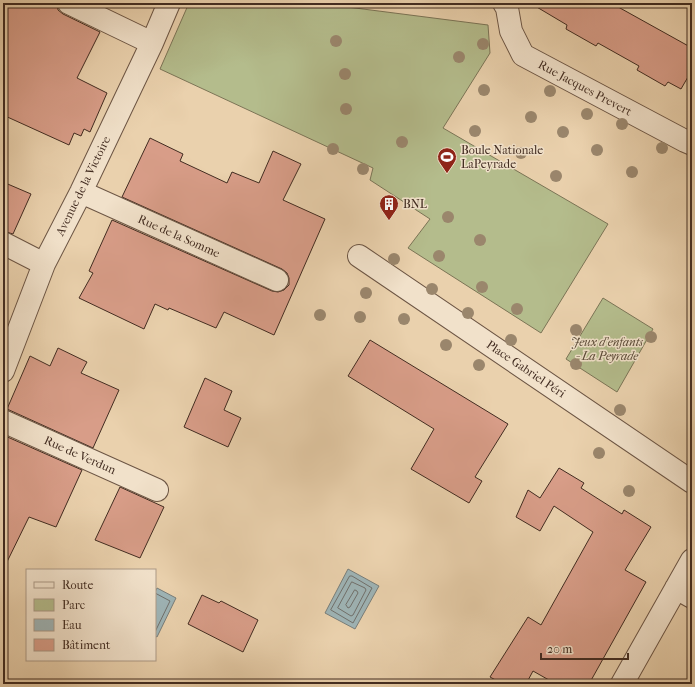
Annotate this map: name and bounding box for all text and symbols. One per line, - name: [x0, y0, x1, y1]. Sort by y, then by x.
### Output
- street label: Rue Jacques Prevert: [536, 57, 635, 119]
- street label: Avenue de la Victoire: [52, 134, 113, 239]
- place label: Boule Nationale LaPeyrade: [461, 143, 543, 171]
- sports icon: Boule Nationale LaPeyrade: [436, 146, 458, 174]
- building icon: BNL: [378, 193, 400, 221]
- place label: BNL: [403, 197, 428, 211]
- street label: Rue de la Somme: [136, 212, 222, 260]
- park label: Jeux d'enfants - La Peyrade: [571, 335, 643, 363]
- street label: Place Gabriel Péri: [484, 337, 568, 401]
- street label: Rue de Verdun: [42, 433, 118, 477]
- legend: [26, 569, 156, 661]
- text: Route: [62, 578, 94, 592]
- text: Parc: [62, 598, 85, 612]
- text: Eau: [62, 618, 82, 632]
- scale bar: [541, 635, 628, 661]
- text: Bâtiment: [62, 638, 111, 652]
- text: 20 m: [547, 642, 572, 656]

